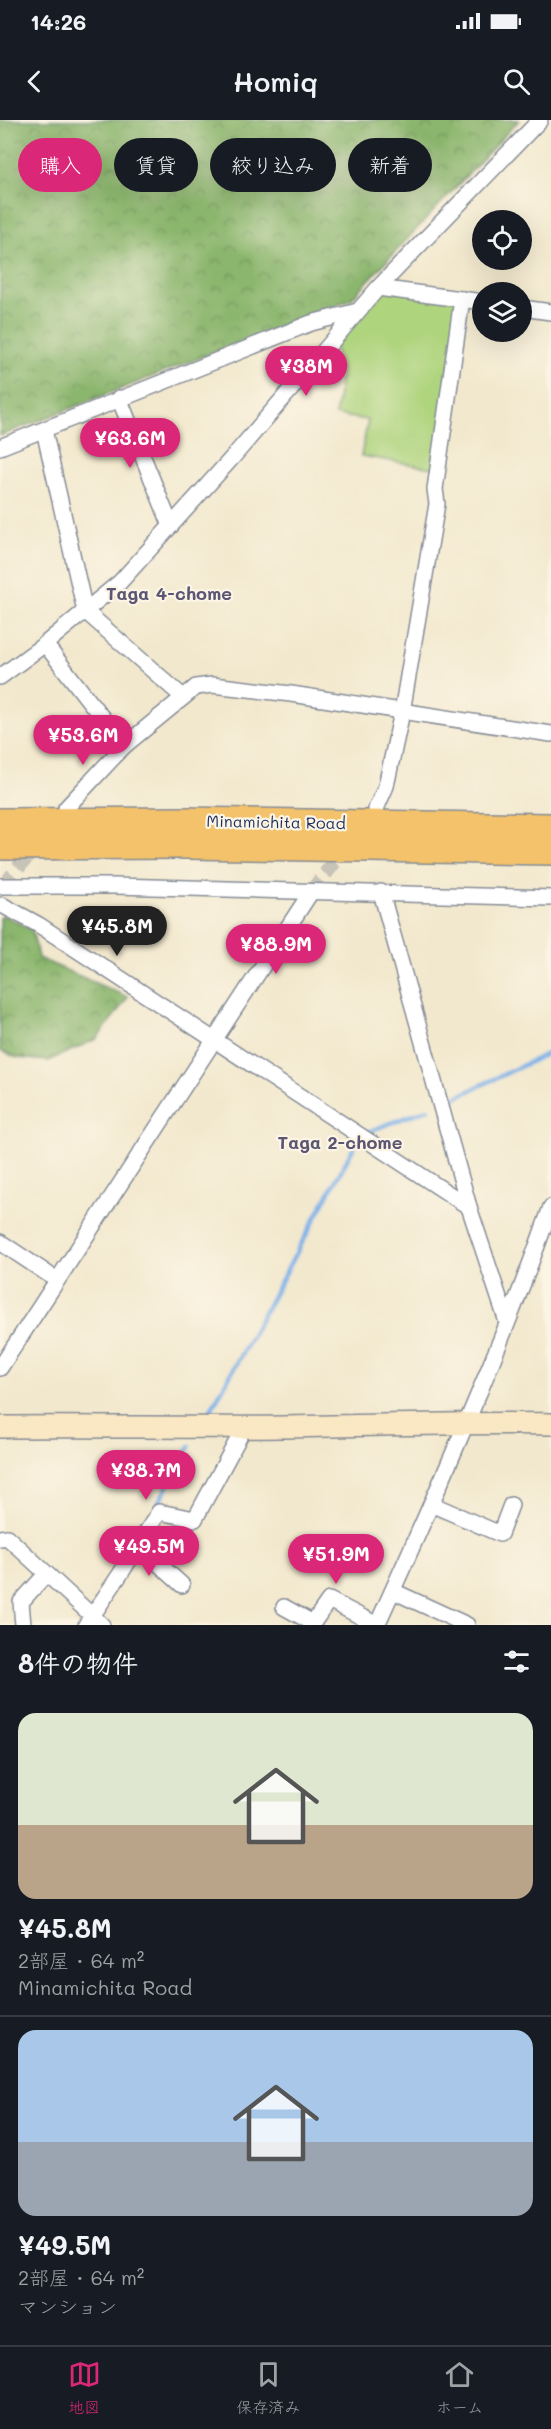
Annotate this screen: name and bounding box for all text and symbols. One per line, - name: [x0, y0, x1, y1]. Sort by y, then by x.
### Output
- text: 14:26: [30, 7, 86, 36]
- text: Homiq: [233, 64, 318, 99]
- icon: back: [18, 65, 51, 98]
- icon: search: [500, 65, 533, 98]
- chip: 購入: [18, 138, 102, 192]
- chip: 賃貸: [114, 138, 198, 192]
- chip: 絞り込み: [210, 138, 336, 192]
- chip: 新着: [348, 138, 432, 192]
- map controls: [472, 210, 532, 342]
- button: locate: [472, 210, 532, 270]
- button: layers: [472, 282, 532, 342]
- pin: ¥38M: [270, 346, 342, 397]
- text: ¥38M: [279, 352, 333, 378]
- pin: ¥63.6M: [81, 418, 179, 469]
- text: ¥63.6M: [94, 424, 166, 450]
- district label: Taga 4-chome: [106, 581, 232, 605]
- pin: ¥53.6M: [34, 715, 132, 766]
- text: ¥53.6M: [47, 721, 119, 747]
- street label: Minamichita Road: [206, 810, 346, 833]
- pin: ¥45.8M: [68, 906, 166, 957]
- text: ¥45.8M: [81, 912, 153, 938]
- pin: ¥88.9M: [227, 924, 325, 975]
- text: ¥88.9M: [240, 930, 312, 956]
- district label: Taga 2-chome: [278, 1130, 403, 1154]
- pin: ¥38.7M: [97, 1450, 195, 1501]
- text: ¥38.7M: [111, 1456, 181, 1482]
- pin: ¥49.5M: [100, 1526, 198, 1577]
- text: ¥49.5M: [113, 1532, 185, 1558]
- pin: ¥51.9M: [287, 1534, 385, 1585]
- text: ¥51.9M: [302, 1540, 370, 1566]
- icon: filters: [500, 1645, 533, 1678]
- text: 8件の物件: [18, 1646, 138, 1680]
- icon: home: [222, 1752, 330, 1860]
- text: ¥45.8M: [18, 1911, 112, 1945]
- text: 2部屋 · 64 m²: [18, 1947, 144, 1973]
- text: Minamichita Road: [18, 1974, 192, 2000]
- icon: home: [222, 2069, 330, 2177]
- text: ¥49.5M: [18, 2228, 111, 2262]
- text: 2部屋 · 64 m²: [18, 2264, 144, 2290]
- text: マンション: [18, 2293, 117, 2319]
- tab: 地図: [68, 2358, 101, 2418]
- tab: 保存済み: [236, 2358, 300, 2418]
- tab: ホーム: [436, 2358, 483, 2418]

